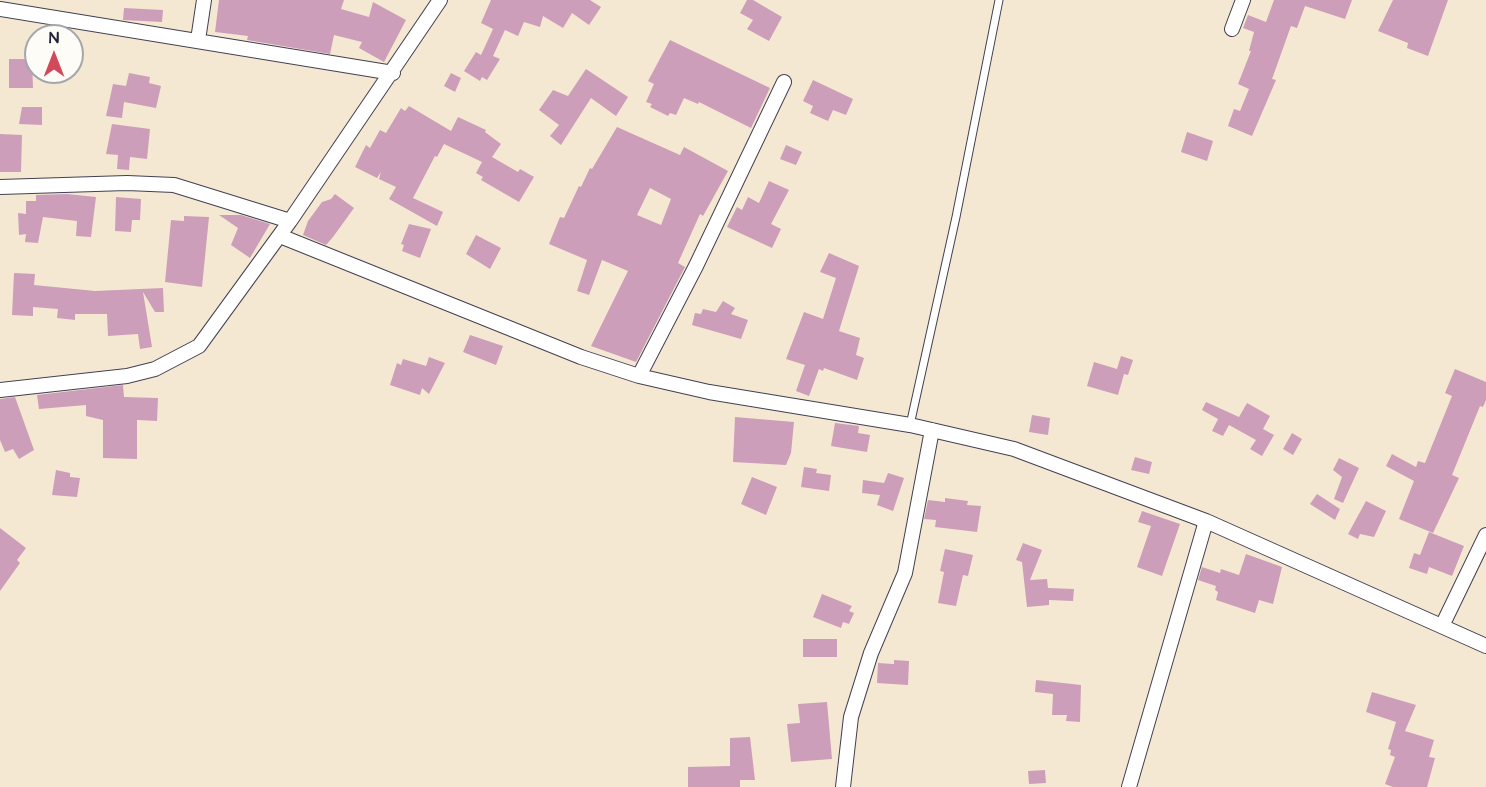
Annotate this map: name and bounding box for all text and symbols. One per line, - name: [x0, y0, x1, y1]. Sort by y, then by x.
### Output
- north arrow: [24, 24, 84, 84]
- text: N: [49, 27, 59, 49]

